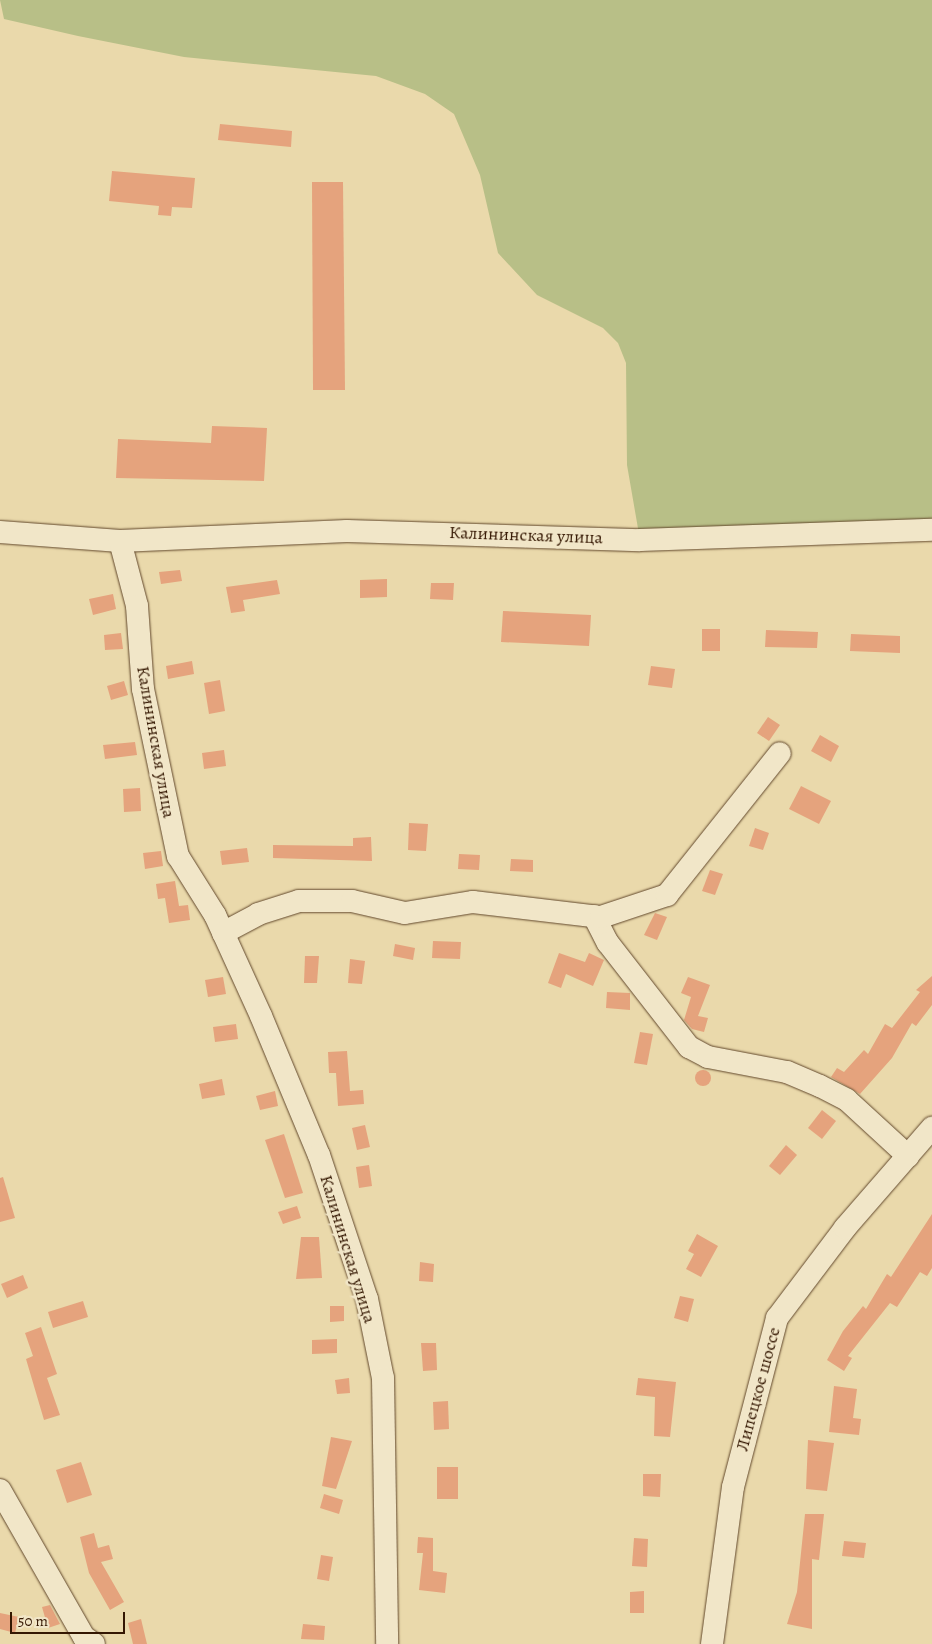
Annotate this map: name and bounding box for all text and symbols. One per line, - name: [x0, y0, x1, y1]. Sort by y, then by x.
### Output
- street label: Калининская улица: [449, 522, 603, 548]
- street label: Калининская улица: [132, 664, 180, 820]
- street label: Калининская улица: [315, 1172, 381, 1326]
- street label: Липецкое шоссе: [731, 1325, 785, 1453]
- scale bar: [12, 1602, 128, 1634]
- text: 50 m: [18, 1611, 48, 1631]

